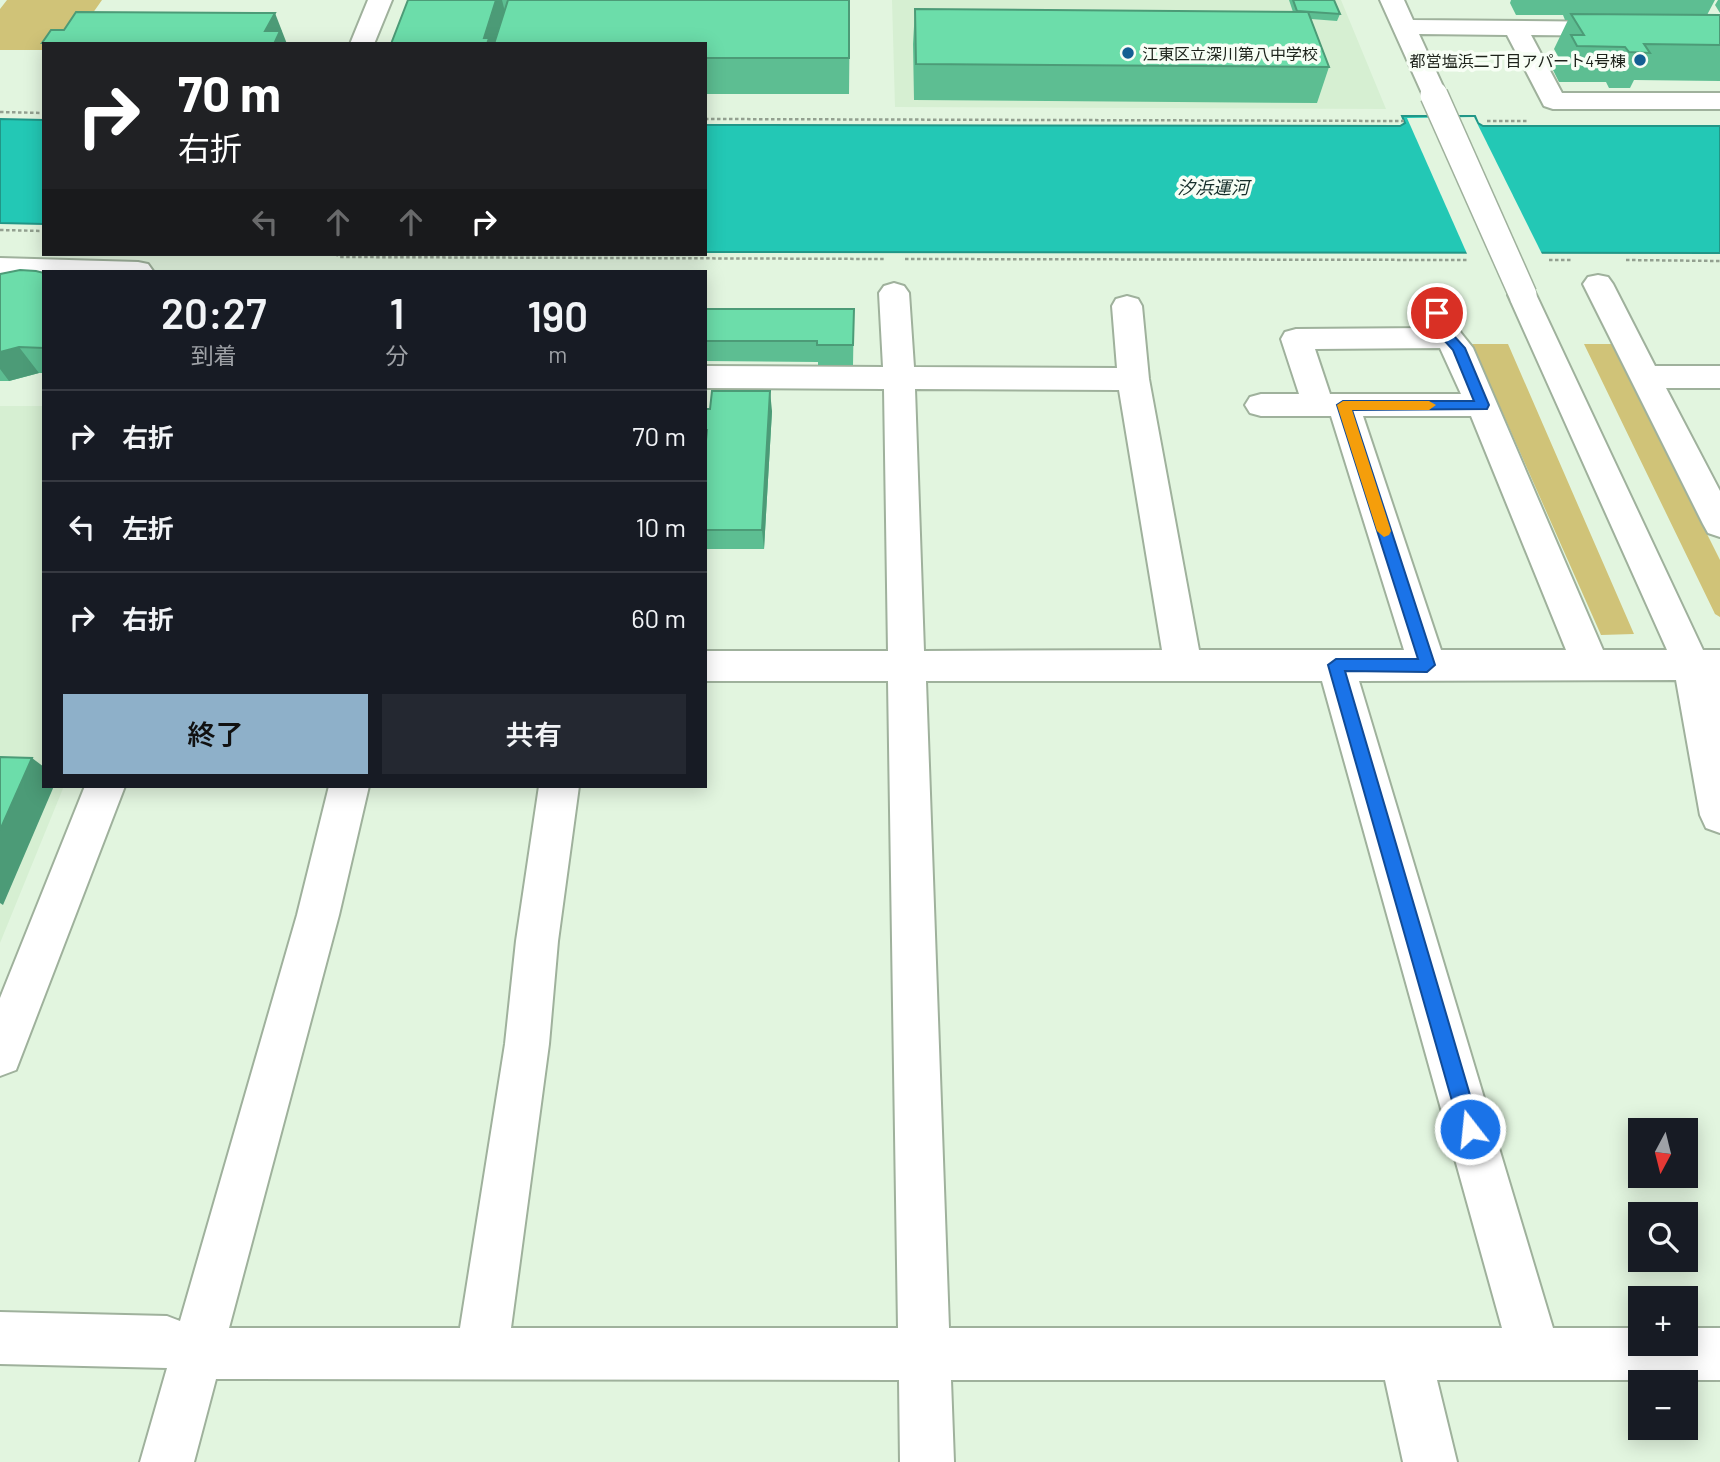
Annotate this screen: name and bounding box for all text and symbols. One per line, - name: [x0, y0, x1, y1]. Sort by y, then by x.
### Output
- place label: 江東区立深川第八中学校: [1142, 44, 1318, 63]
- marker: 江東区立深川第八中学校: [1120, 45, 1136, 61]
- place label: 都営塩浜二丁目アパート4号棟: [1410, 51, 1626, 70]
- marker: 都営塩浜二丁目アパート4号棟: [1632, 52, 1648, 68]
- text: 70 m: [178, 63, 281, 122]
- icon: right: [63, 70, 154, 161]
- text: 右折: [178, 128, 242, 166]
- water label: 汐浜運河: [1177, 176, 1252, 198]
- icon: left: [246, 203, 284, 241]
- icon: ahead: [319, 203, 357, 241]
- icon: ahead: [392, 203, 430, 241]
- icon: right: [465, 203, 503, 241]
- pin: [1407, 283, 1467, 343]
- text: 20:27: [161, 287, 266, 337]
- text: 1: [389, 287, 404, 337]
- text: 190: [527, 290, 588, 340]
- icon: arrive: [1418, 294, 1456, 332]
- text: m: [548, 340, 567, 368]
- text: 到着: [191, 341, 237, 369]
- text: 分: [385, 341, 408, 369]
- icon: right: [63, 417, 101, 455]
- text: 70 m: [632, 420, 686, 451]
- text: 右折: [122, 421, 174, 452]
- icon: left: [63, 508, 101, 546]
- text: 10 m: [636, 511, 686, 542]
- text: 左折: [122, 512, 174, 543]
- icon: right: [63, 599, 101, 637]
- text: 60 m: [631, 602, 686, 633]
- text: 右折: [122, 603, 174, 634]
- button: 終了: [63, 694, 368, 774]
- button: 共有: [382, 694, 686, 774]
- position arrow: [1433, 1092, 1507, 1166]
- north arrow: [1628, 1118, 1698, 1188]
- map controls: [1628, 1118, 1698, 1440]
- button: search: [1628, 1202, 1698, 1272]
- button: +: [1628, 1286, 1698, 1356]
- button: −: [1628, 1370, 1698, 1440]

